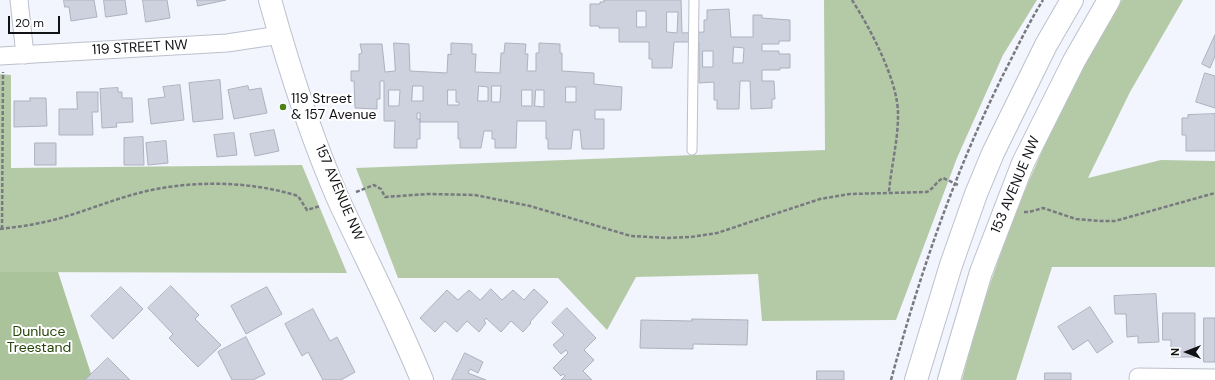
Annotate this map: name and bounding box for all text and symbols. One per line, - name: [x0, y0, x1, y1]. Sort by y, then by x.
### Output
- scale bar: [10, 8, 62, 34]
- text: 20 m: [15, 15, 44, 31]
- street label: 119 STREET NW: [92, 37, 188, 59]
- place label: 119 Street & 157 Avenue: [291, 91, 376, 124]
- marker: 119 Street & 157 Avenue: [278, 102, 288, 112]
- street label: 153 AVENUE NW: [988, 134, 1044, 236]
- street label: 157 AVENUE NW: [311, 142, 367, 244]
- park label: Dunluce Treestand: [7, 324, 71, 356]
- north arrow: [1167, 332, 1207, 372]
- text: N: [1168, 348, 1182, 356]

